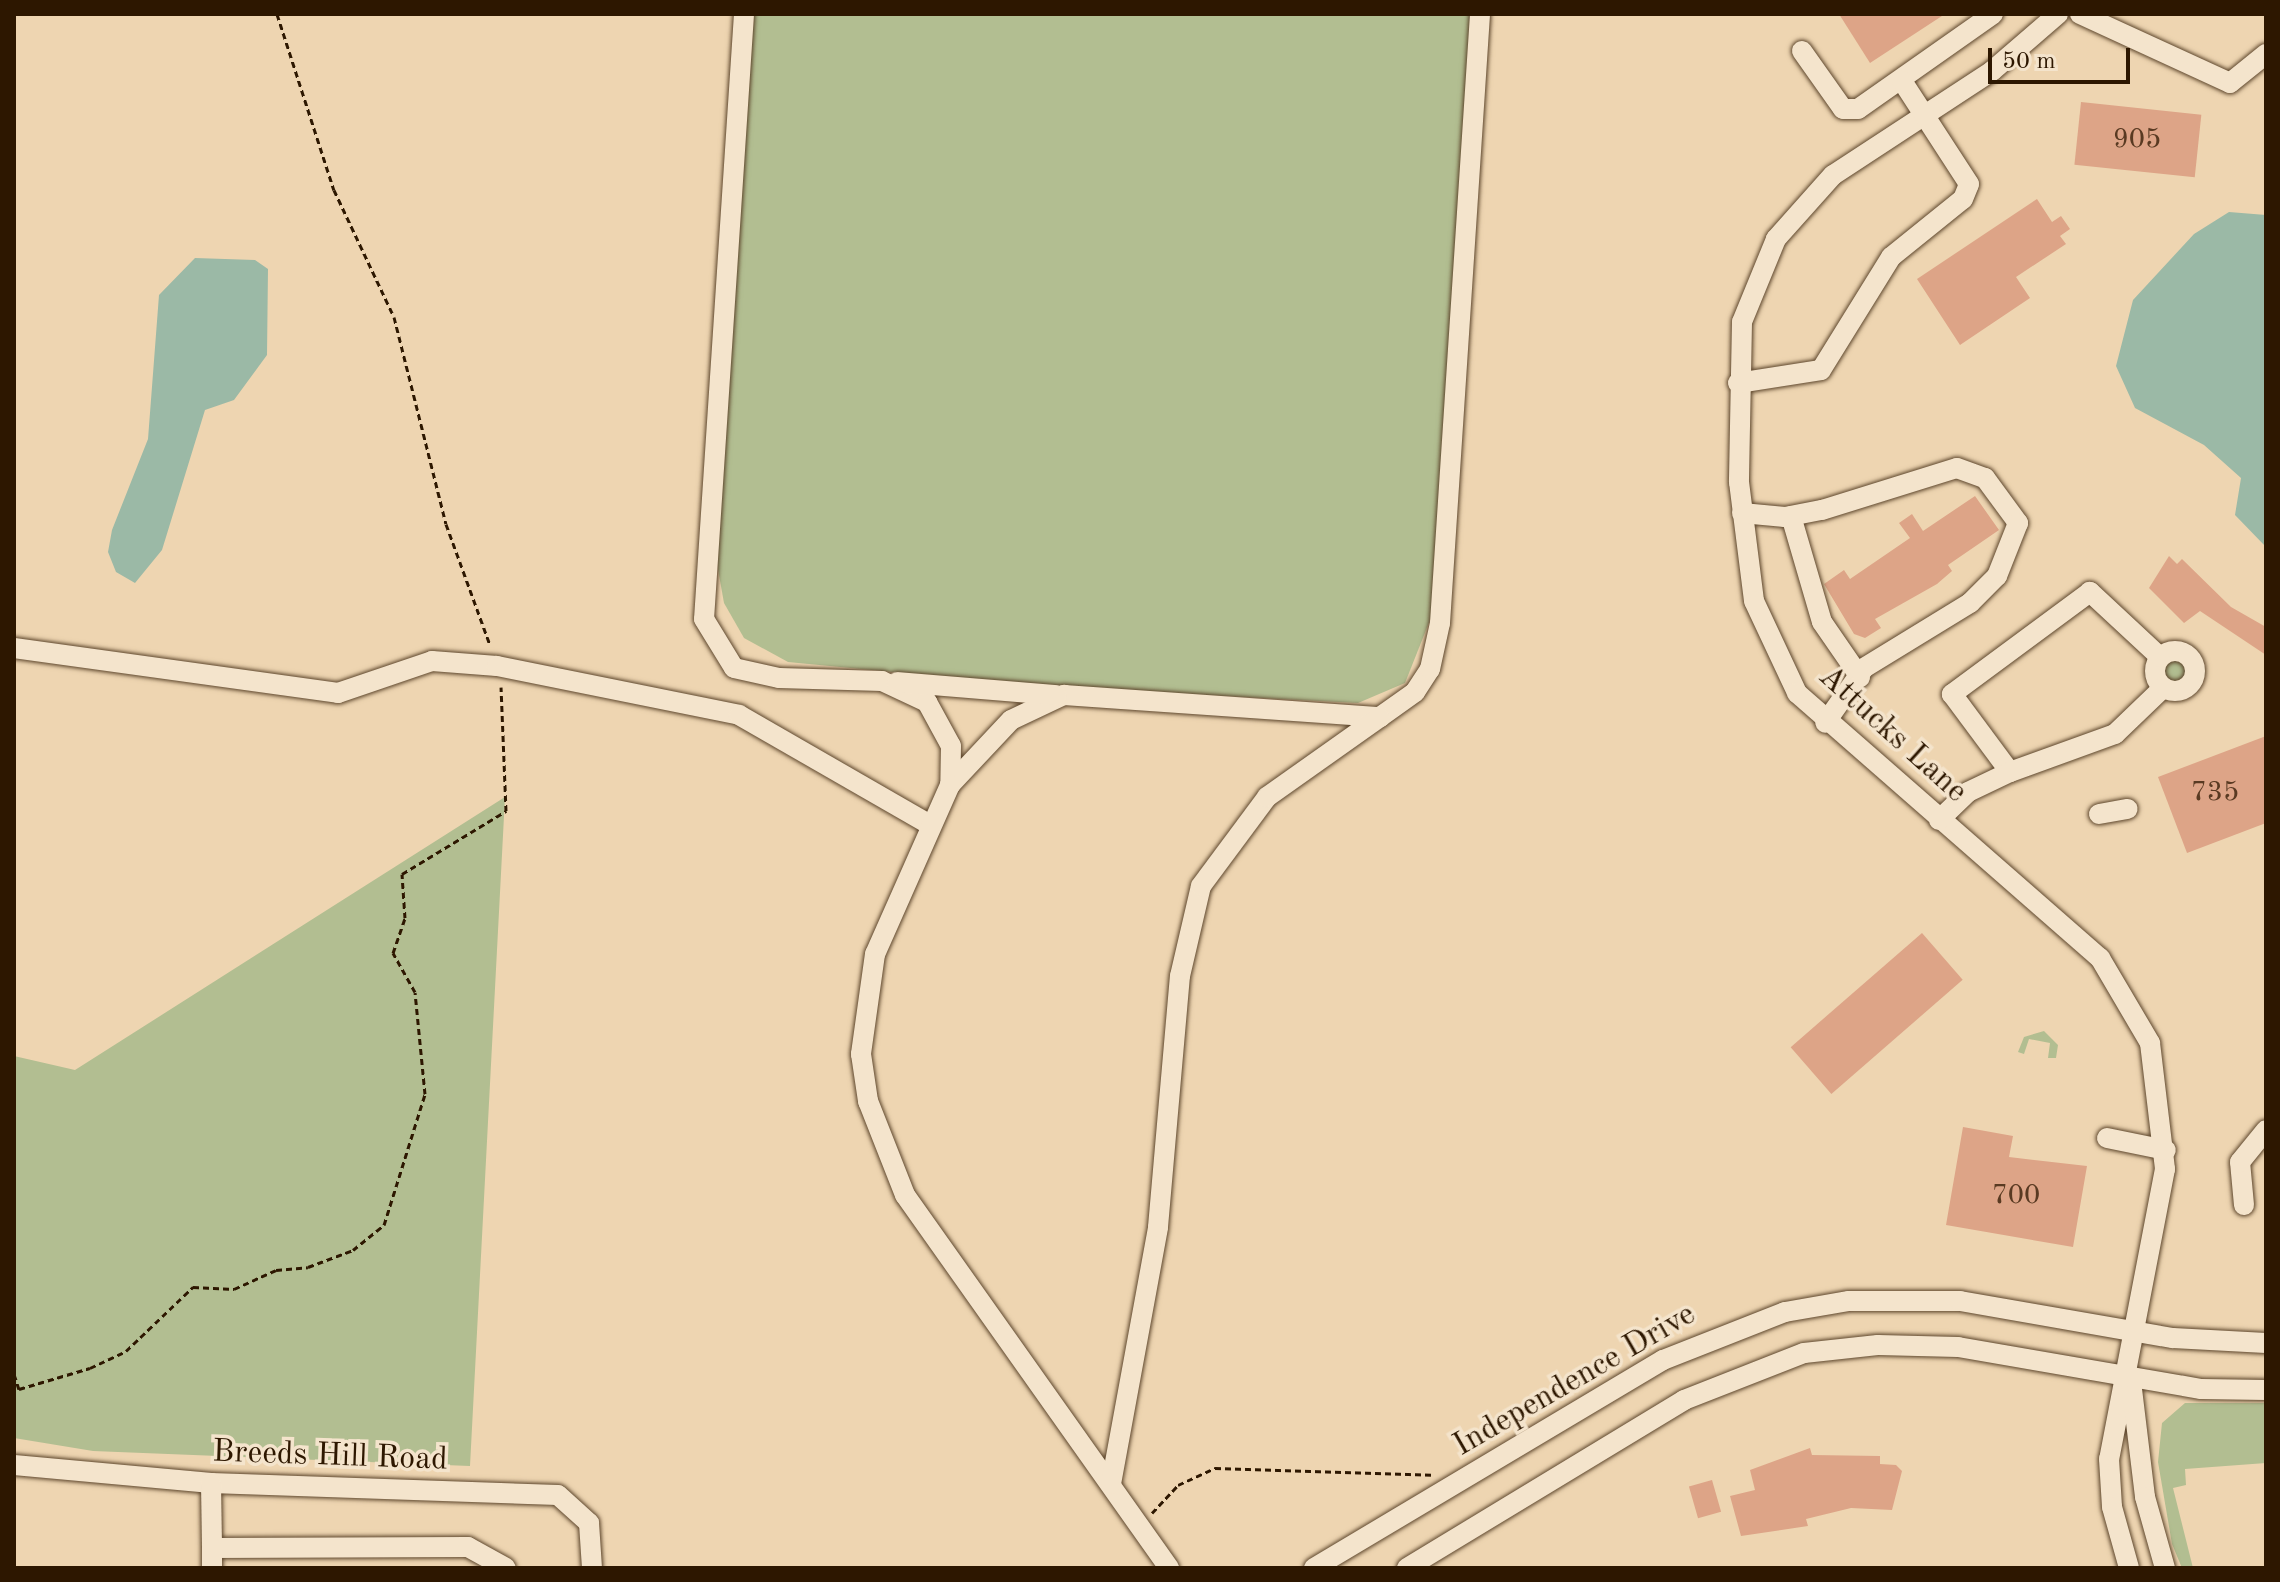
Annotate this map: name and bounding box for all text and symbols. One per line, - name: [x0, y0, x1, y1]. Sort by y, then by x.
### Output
- scale bar: [1992, 32, 2134, 82]
- text: 50 m: [2002, 50, 2056, 74]
- house number: 905: [2113, 123, 2161, 157]
- street label: Attucks Lane: [1810, 658, 1974, 812]
- house number: 735: [2191, 776, 2239, 810]
- house number: 700: [1992, 1179, 2040, 1213]
- street label: Independence Drive: [1447, 1296, 1703, 1466]
- street label: Breeds Hill Road: [212, 1434, 448, 1480]

